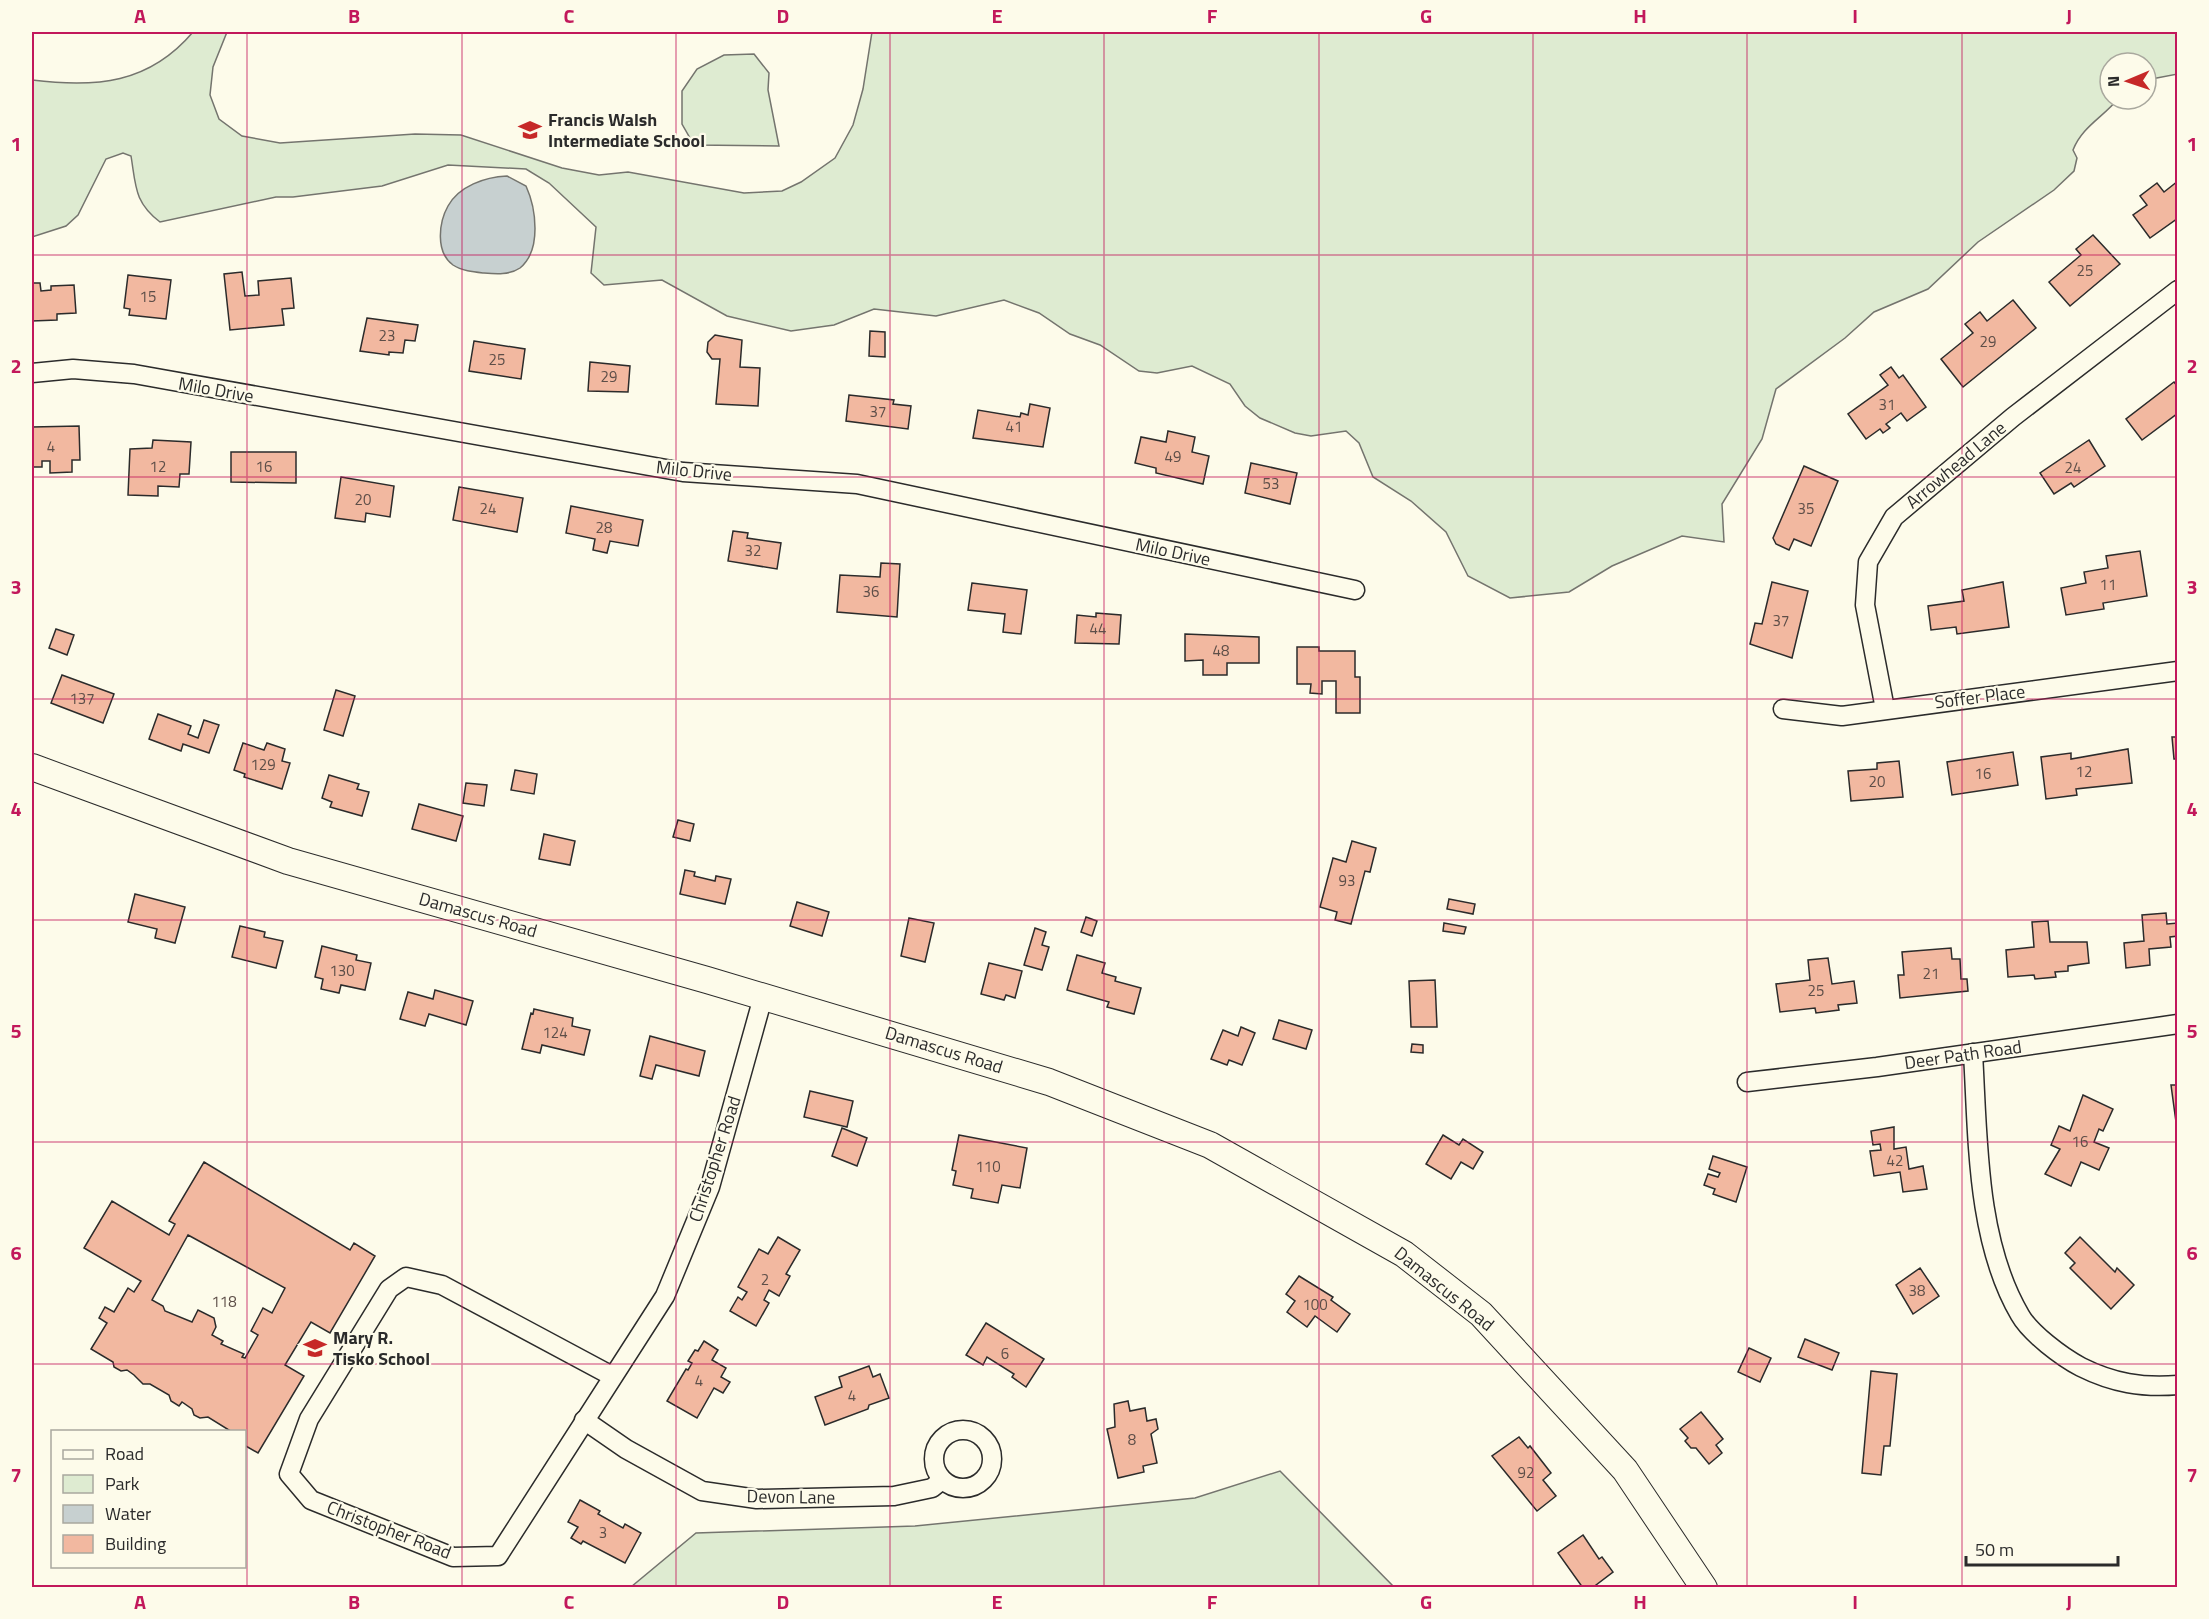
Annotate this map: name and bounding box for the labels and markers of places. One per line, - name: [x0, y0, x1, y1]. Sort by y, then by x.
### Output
- place label: Francis Walsh Intermediate School: [548, 106, 705, 154]
- school or university icon: Francis Walsh Intermediate School: [517, 117, 543, 143]
- place label: Mary R. Tisko School: [333, 1324, 430, 1372]
- school or university icon: Mary R. Tisko School: [302, 1335, 328, 1361]

